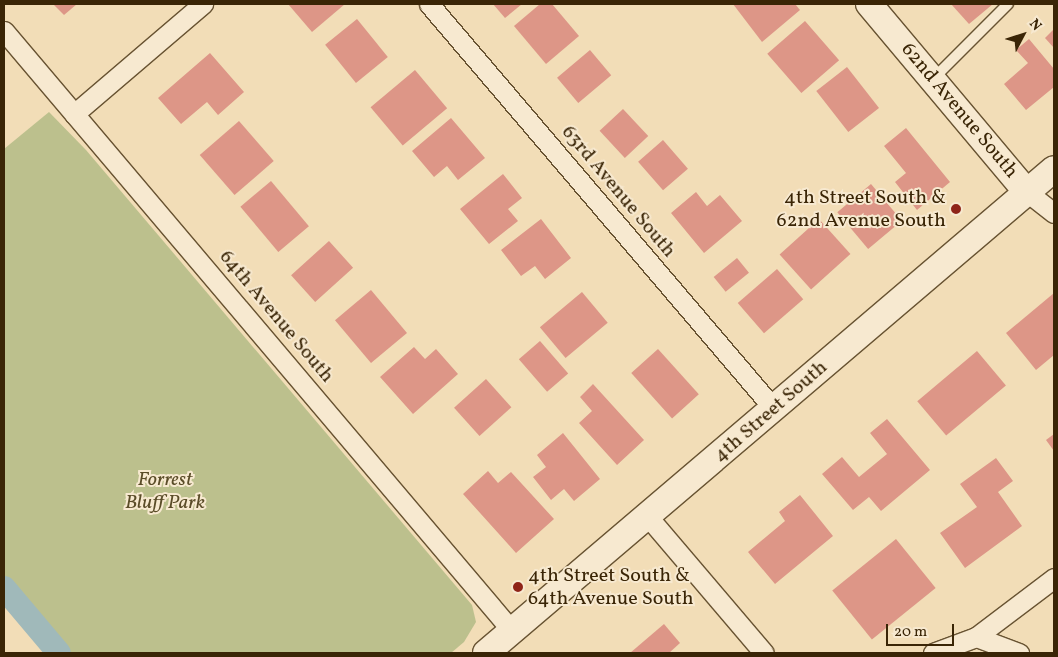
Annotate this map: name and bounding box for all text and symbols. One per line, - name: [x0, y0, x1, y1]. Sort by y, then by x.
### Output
- north arrow: [998, 10, 1048, 60]
- text: N: [1024, 15, 1045, 35]
- street label: 62nd Avenue South: [895, 38, 1023, 184]
- street label: 63rd Avenue South: [556, 121, 680, 263]
- place label: 4th Street South & 62nd Avenue South: [777, 186, 946, 233]
- marker: 4th Street South & 62nd Avenue South: [950, 203, 962, 215]
- street label: 64th Avenue South: [214, 246, 338, 388]
- street label: 4th Street South: [709, 356, 833, 468]
- park label: Forrest Bluff Park: [125, 468, 205, 515]
- place label: 4th Street South & 64th Avenue South: [528, 564, 694, 611]
- marker: 4th Street South & 64th Avenue South: [512, 581, 524, 593]
- scale bar: [888, 614, 956, 646]
- text: 20 m: [894, 622, 927, 643]

